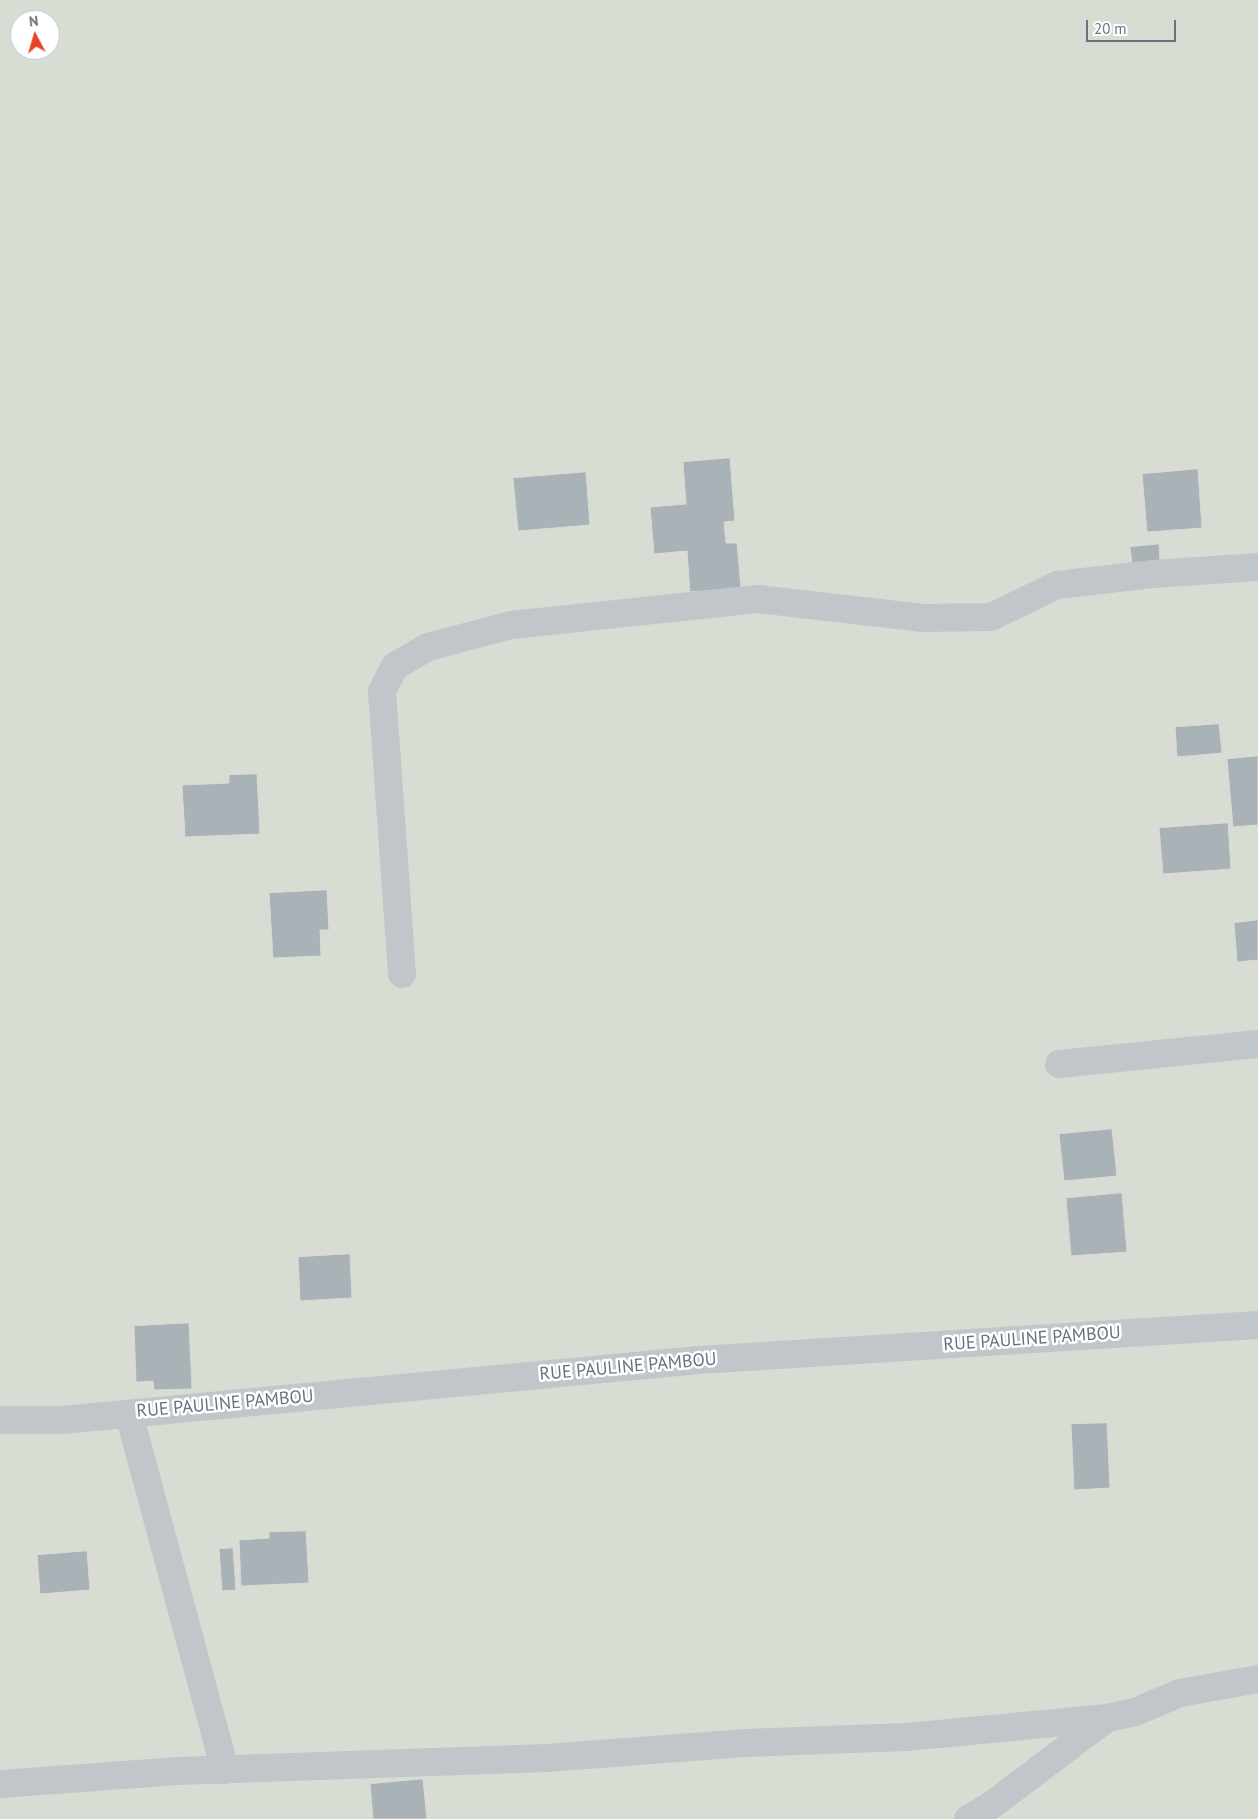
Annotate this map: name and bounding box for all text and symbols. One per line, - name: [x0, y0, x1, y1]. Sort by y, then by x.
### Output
- north arrow: [10, 10, 60, 60]
- scale bar: [1088, 10, 1178, 42]
- text: N: [28, 12, 39, 31]
- text: 20 m: [1094, 19, 1127, 38]
- street label: RUE PAULINE PAMBOU: [943, 1322, 1121, 1356]
- street label: RUE PAULINE PAMBOU: [539, 1349, 717, 1385]
- street label: RUE PAULINE PAMBOU: [136, 1386, 314, 1422]

